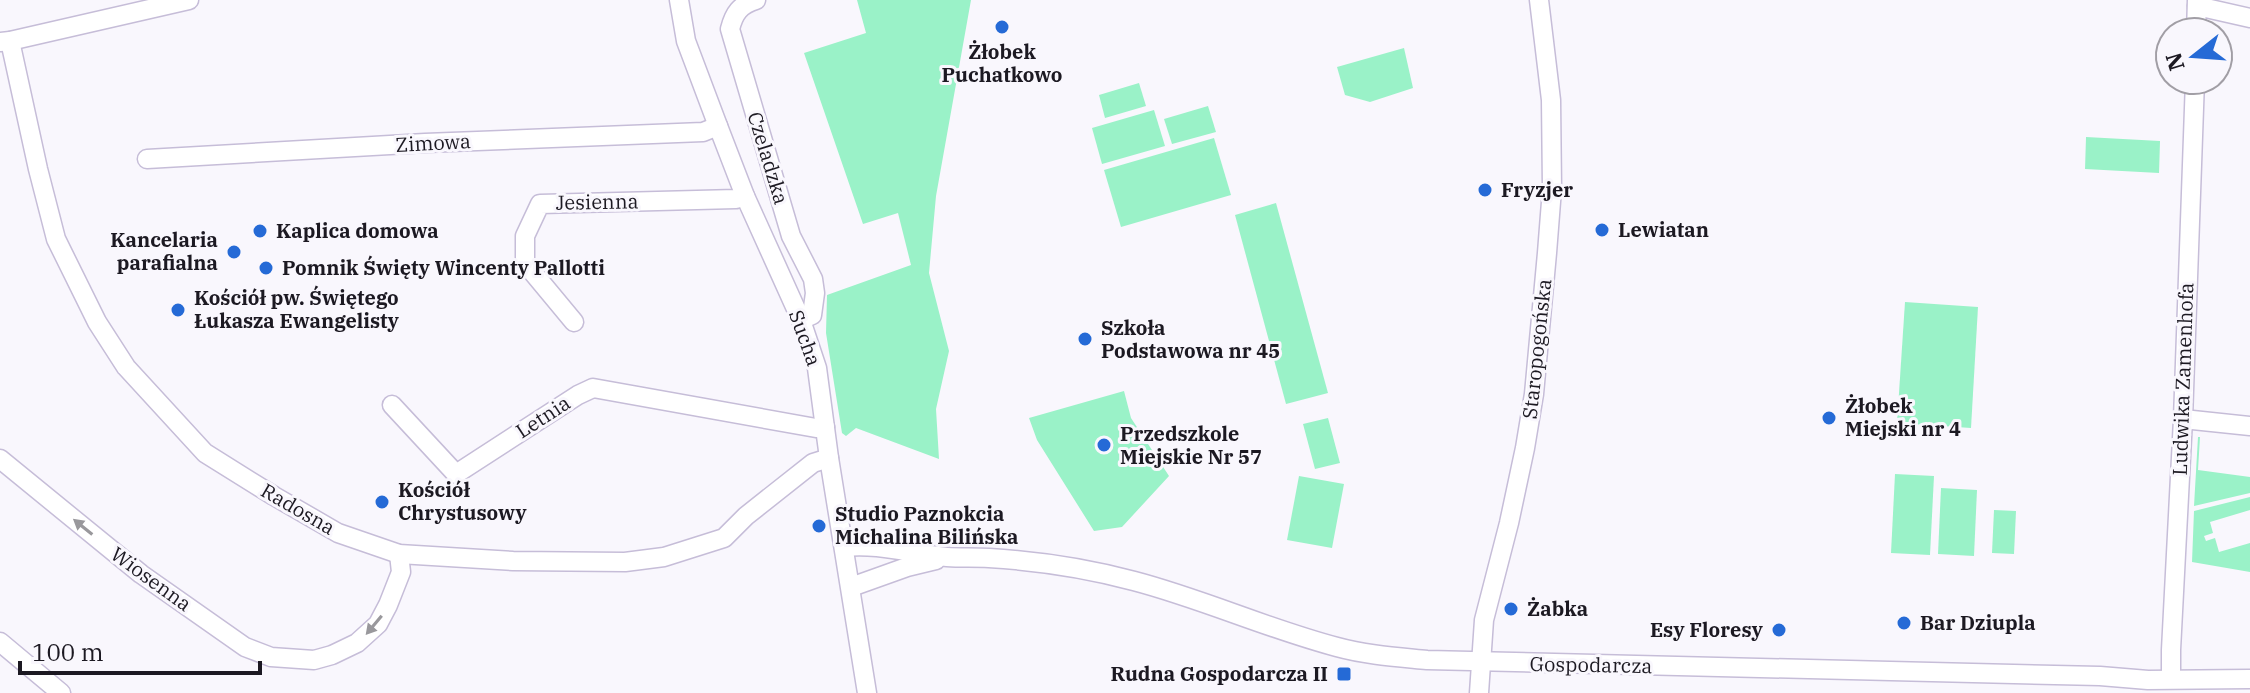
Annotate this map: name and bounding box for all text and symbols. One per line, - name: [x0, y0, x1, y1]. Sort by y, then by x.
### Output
- north arrow: [2154, 16, 2234, 96]
- marker: Żłobek Puchatkowo: [993, 18, 1011, 36]
- place label: Żłobek Puchatkowo: [941, 38, 1063, 88]
- text: N: [2158, 49, 2191, 75]
- street label: Czeladzka: [742, 108, 795, 208]
- street label: Zimowa: [395, 127, 471, 158]
- place label: Fryzjer: [1501, 176, 1573, 203]
- marker: Fryzjer: [1476, 181, 1494, 199]
- street label: Jesienna: [555, 187, 639, 216]
- place label: Lewiatan: [1618, 216, 1709, 243]
- place label: Kaplica domowa: [276, 217, 439, 244]
- marker: Lewiatan: [1593, 221, 1611, 239]
- marker: Kaplica domowa: [251, 222, 269, 240]
- place label: Kancelaria parafialna: [110, 226, 218, 276]
- marker: Kancelaria parafialna: [225, 243, 243, 261]
- place label: Pomnik Święty Wincenty Pallotti: [282, 254, 605, 281]
- marker: Pomnik Święty Wincenty Pallotti: [257, 259, 275, 277]
- street label: Staropogońska: [1516, 277, 1557, 420]
- street label: Ludwika Zamenhofa: [2166, 282, 2199, 476]
- place label: Kościół pw. Świętego Łukasza Ewangelisty: [194, 284, 400, 334]
- marker: Kościół pw. Świętego Łukasza Ewangelisty: [169, 301, 187, 319]
- street label: Sucha: [783, 306, 828, 370]
- place label: Szkoła Podstawowa nr 45: [1101, 314, 1280, 364]
- marker: Szkoła Podstawowa nr 45: [1076, 330, 1094, 348]
- street label: Letnia: [510, 389, 575, 444]
- place label: Żłobek Miejski nr 4: [1845, 392, 1961, 442]
- marker: Żłobek Miejski nr 4: [1820, 409, 1838, 427]
- place label: Przedszkole Miejskie Nr 57: [1120, 420, 1262, 470]
- marker: Przedszkole Miejskie Nr 57: [1095, 436, 1113, 454]
- place label: Kościół Chrystusowy: [398, 476, 527, 526]
- street label: Radosna: [256, 477, 340, 541]
- marker: Kościół Chrystusowy: [373, 493, 391, 511]
- place label: Studio Paznokcia Michalina Bilińska: [835, 500, 1019, 550]
- marker: Studio Paznokcia Michalina Bilińska: [810, 517, 828, 535]
- one-way arrow: [73, 519, 93, 536]
- street label: Wiosenna: [105, 540, 197, 617]
- place label: Żabka: [1527, 595, 1588, 622]
- marker: Żabka: [1502, 600, 1520, 618]
- place label: Bar Dziupla: [1920, 609, 2036, 636]
- marker: Bar Dziupla: [1895, 614, 1913, 632]
- one-way arrow: [366, 615, 383, 635]
- place label: Esy Floresy: [1650, 616, 1764, 643]
- marker: Esy Floresy: [1770, 621, 1788, 639]
- scale bar: [20, 625, 260, 675]
- text: 100 m: [32, 636, 104, 668]
- street label: Gospodarcza: [1529, 650, 1653, 679]
- place label: Rudna Gospodarcza II: [1110, 660, 1328, 687]
- marker: Rudna Gospodarcza II: [1335, 665, 1353, 683]

